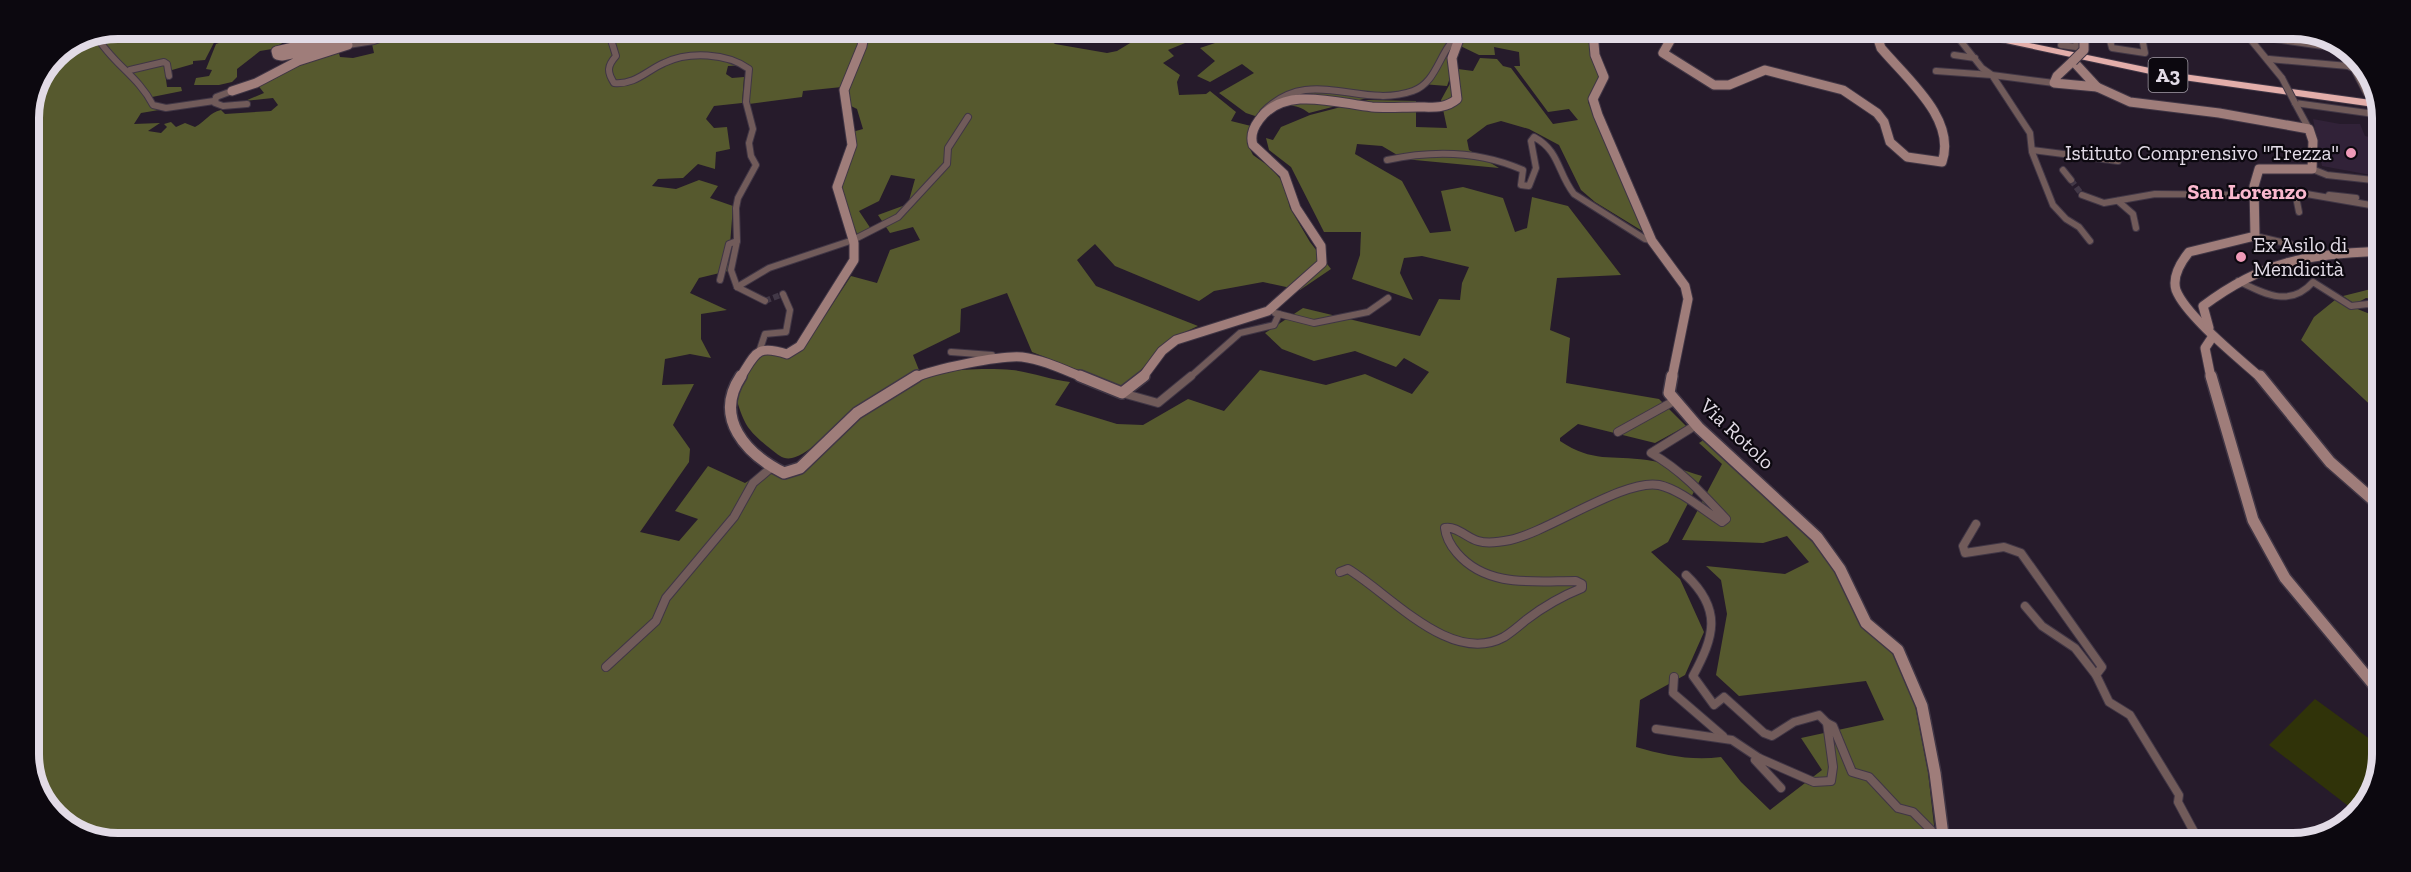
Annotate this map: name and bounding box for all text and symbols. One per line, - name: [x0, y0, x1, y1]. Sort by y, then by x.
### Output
- road number: A3: [2148, 58, 2188, 92]
- place label: Istituto Comprensivo "Trezza": [2065, 140, 2339, 165]
- marker: Istituto Comprensivo "Trezza": [2344, 146, 2358, 160]
- district label: San Lorenzo: [2187, 178, 2307, 205]
- place label: Ex Asilo di Mendicità: [2253, 232, 2348, 281]
- marker: Ex Asilo di Mendicità: [2234, 250, 2248, 264]
- street label: Via Rotolo: [1694, 392, 1780, 474]

